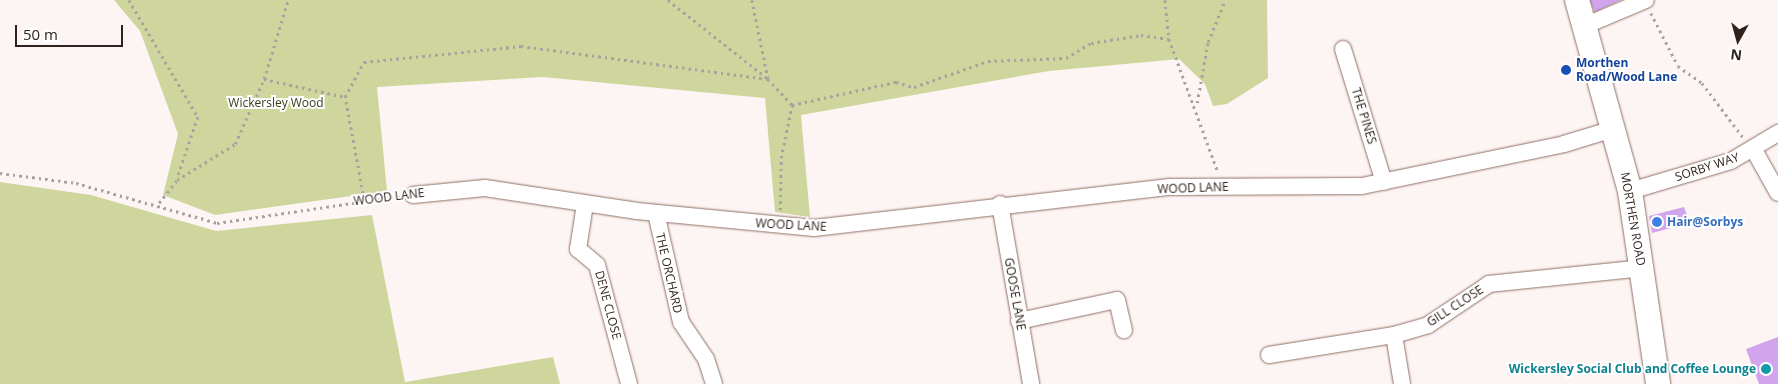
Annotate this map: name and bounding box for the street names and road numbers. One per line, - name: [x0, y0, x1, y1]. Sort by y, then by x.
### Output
- street label: THE PINES: [1349, 86, 1379, 146]
- street label: SORBY WAY: [1673, 150, 1741, 184]
- street label: MORTHEN ROAD: [1618, 171, 1648, 267]
- street label: WOOD LANE: [1157, 180, 1229, 196]
- street label: WOOD LANE: [353, 186, 425, 208]
- street label: WOOD LANE: [755, 216, 827, 234]
- street label: THE ORCHARD: [653, 231, 685, 315]
- street label: GOOSE LANE: [1002, 257, 1028, 331]
- street label: DENE CLOSE: [592, 269, 624, 341]
- street label: GILL CLOSE: [1424, 282, 1486, 330]

